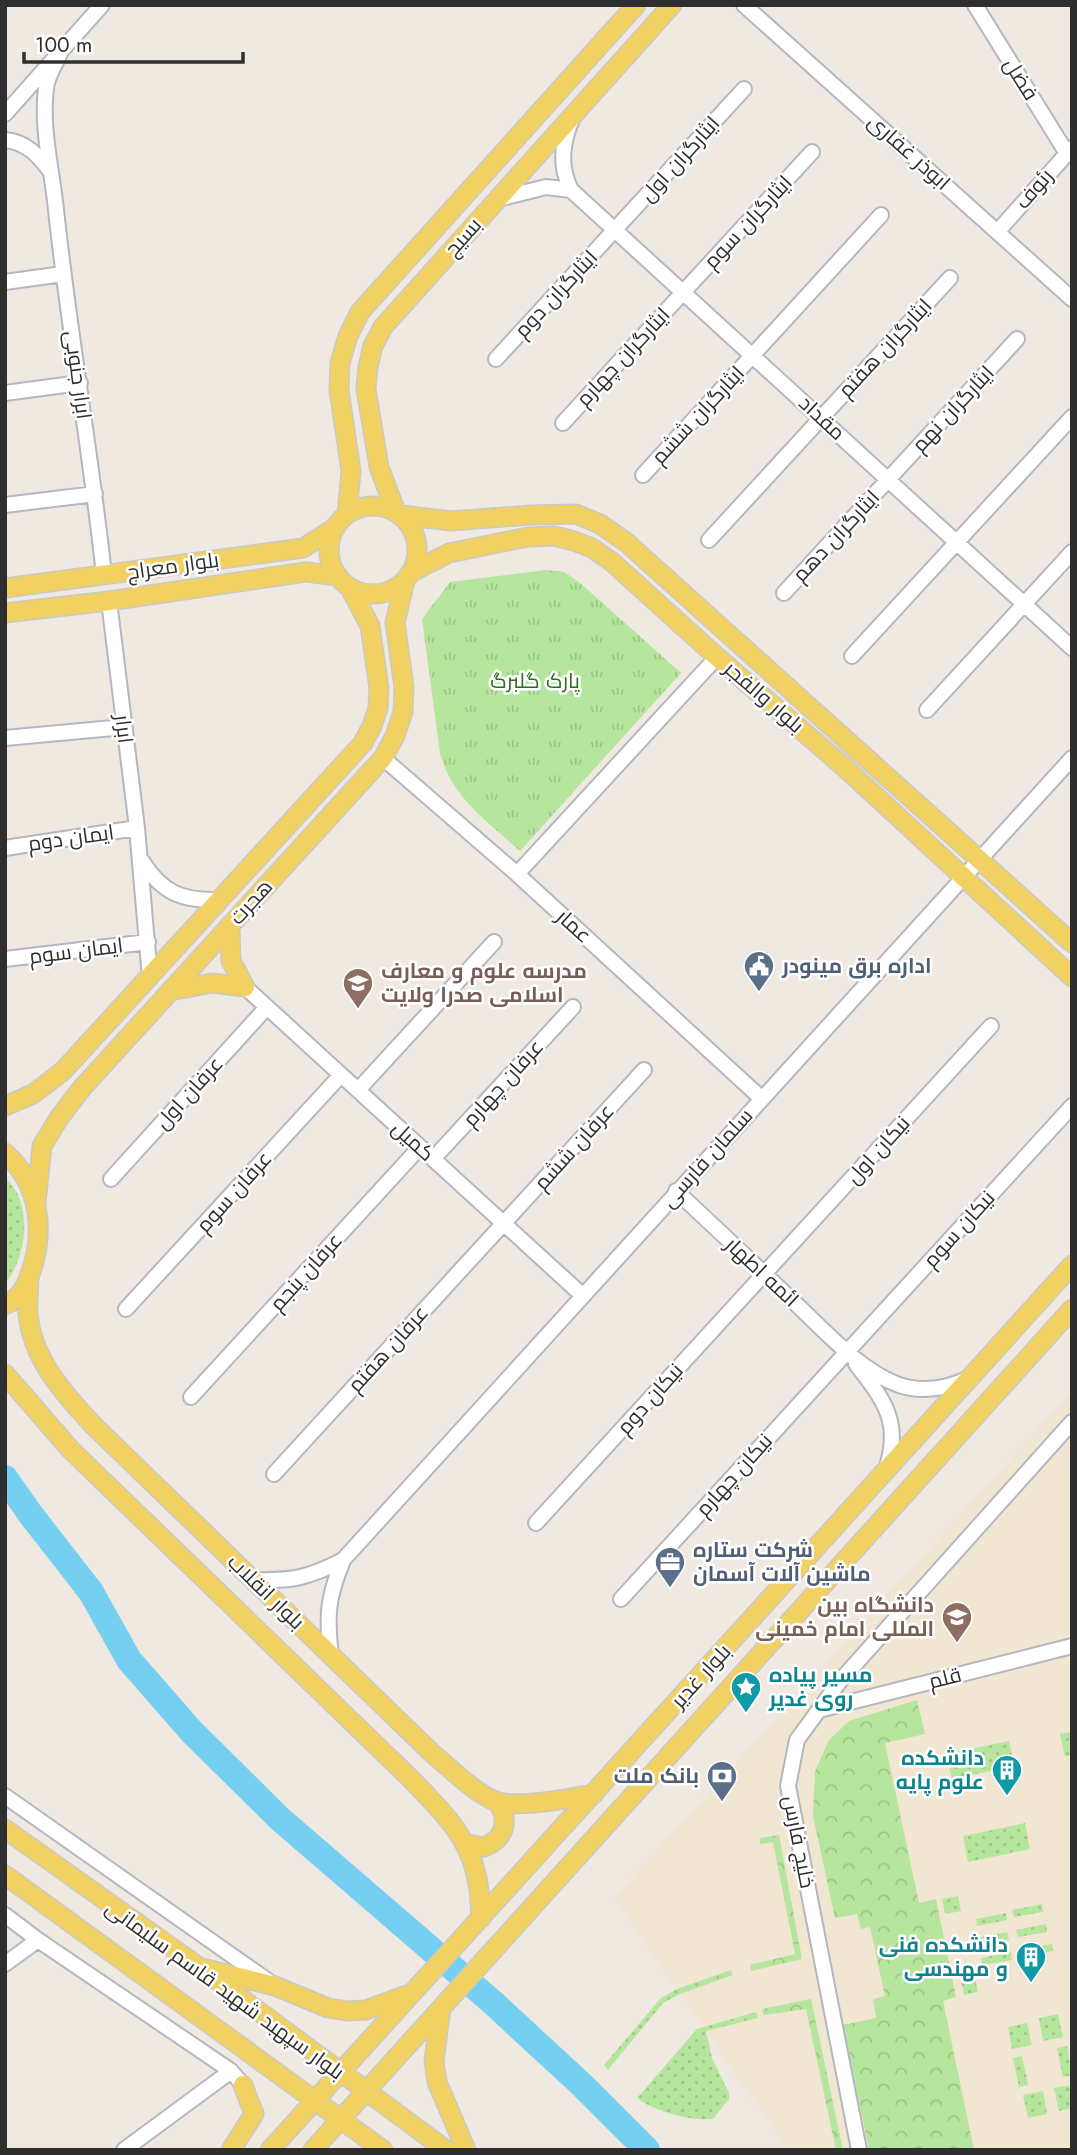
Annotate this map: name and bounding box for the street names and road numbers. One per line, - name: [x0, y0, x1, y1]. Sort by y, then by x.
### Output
- street label: فضل: [996, 52, 1046, 106]
- street label: ابوذر غفاری: [861, 107, 957, 197]
- street label: ایثارگران اول: [633, 109, 727, 209]
- street label: رئوف: [1008, 162, 1060, 216]
- street label: ایثارگران سوم: [697, 169, 799, 275]
- street label: بسیج: [437, 211, 489, 263]
- street label: ایثارگران دوم: [507, 243, 605, 345]
- street label: ایثارگران هفتم: [831, 292, 939, 404]
- street label: ایثارگران چهارم: [569, 301, 677, 413]
- street label: ابرار جنوبی: [57, 329, 99, 421]
- street label: ایثارگران ششم: [644, 359, 752, 471]
- street label: ایثارگران نهم: [905, 359, 1001, 459]
- street label: مقداد: [792, 389, 852, 447]
- street label: ایثارگران دهم: [785, 483, 887, 589]
- street label: بلوار معراج: [125, 545, 221, 587]
- street label: بلوار والفجر: [717, 653, 810, 740]
- street label: ابرار: [107, 712, 141, 745]
- street label: ایمان دوم: [26, 817, 116, 859]
- street label: هجرت: [222, 873, 280, 931]
- street label: عمار: [549, 901, 598, 950]
- street label: ایمان سوم: [27, 930, 125, 972]
- street label: عرفان چهارم: [456, 1033, 550, 1133]
- street label: عرفان اول: [148, 1050, 230, 1136]
- street label: عرفان ششم: [527, 1097, 621, 1197]
- street label: سلمان فارسی: [654, 1102, 760, 1214]
- street label: نیکان اول: [839, 1109, 917, 1191]
- street label: کمیل: [385, 1114, 441, 1168]
- street label: عرفان سوم: [189, 1145, 279, 1239]
- street label: نیکان سوم: [916, 1184, 1002, 1274]
- street label: عرفان پنجم: [263, 1226, 349, 1318]
- street label: ائمه اطهار: [718, 1229, 805, 1314]
- street label: عرفان هفتم: [341, 1299, 435, 1399]
- street label: نیکان دوم: [610, 1357, 690, 1441]
- street label: نیکان چهارم: [689, 1427, 779, 1523]
- street label: بلوار انقلاب: [221, 1548, 311, 1636]
- street label: بلوار غدیر: [663, 1637, 738, 1715]
- street label: قلم: [925, 1659, 965, 1697]
- street label: خلیج فارس: [775, 1793, 823, 1891]
- street label: بلوار سپهبد شهید قاسم سلیمانی: [99, 1893, 351, 2087]

